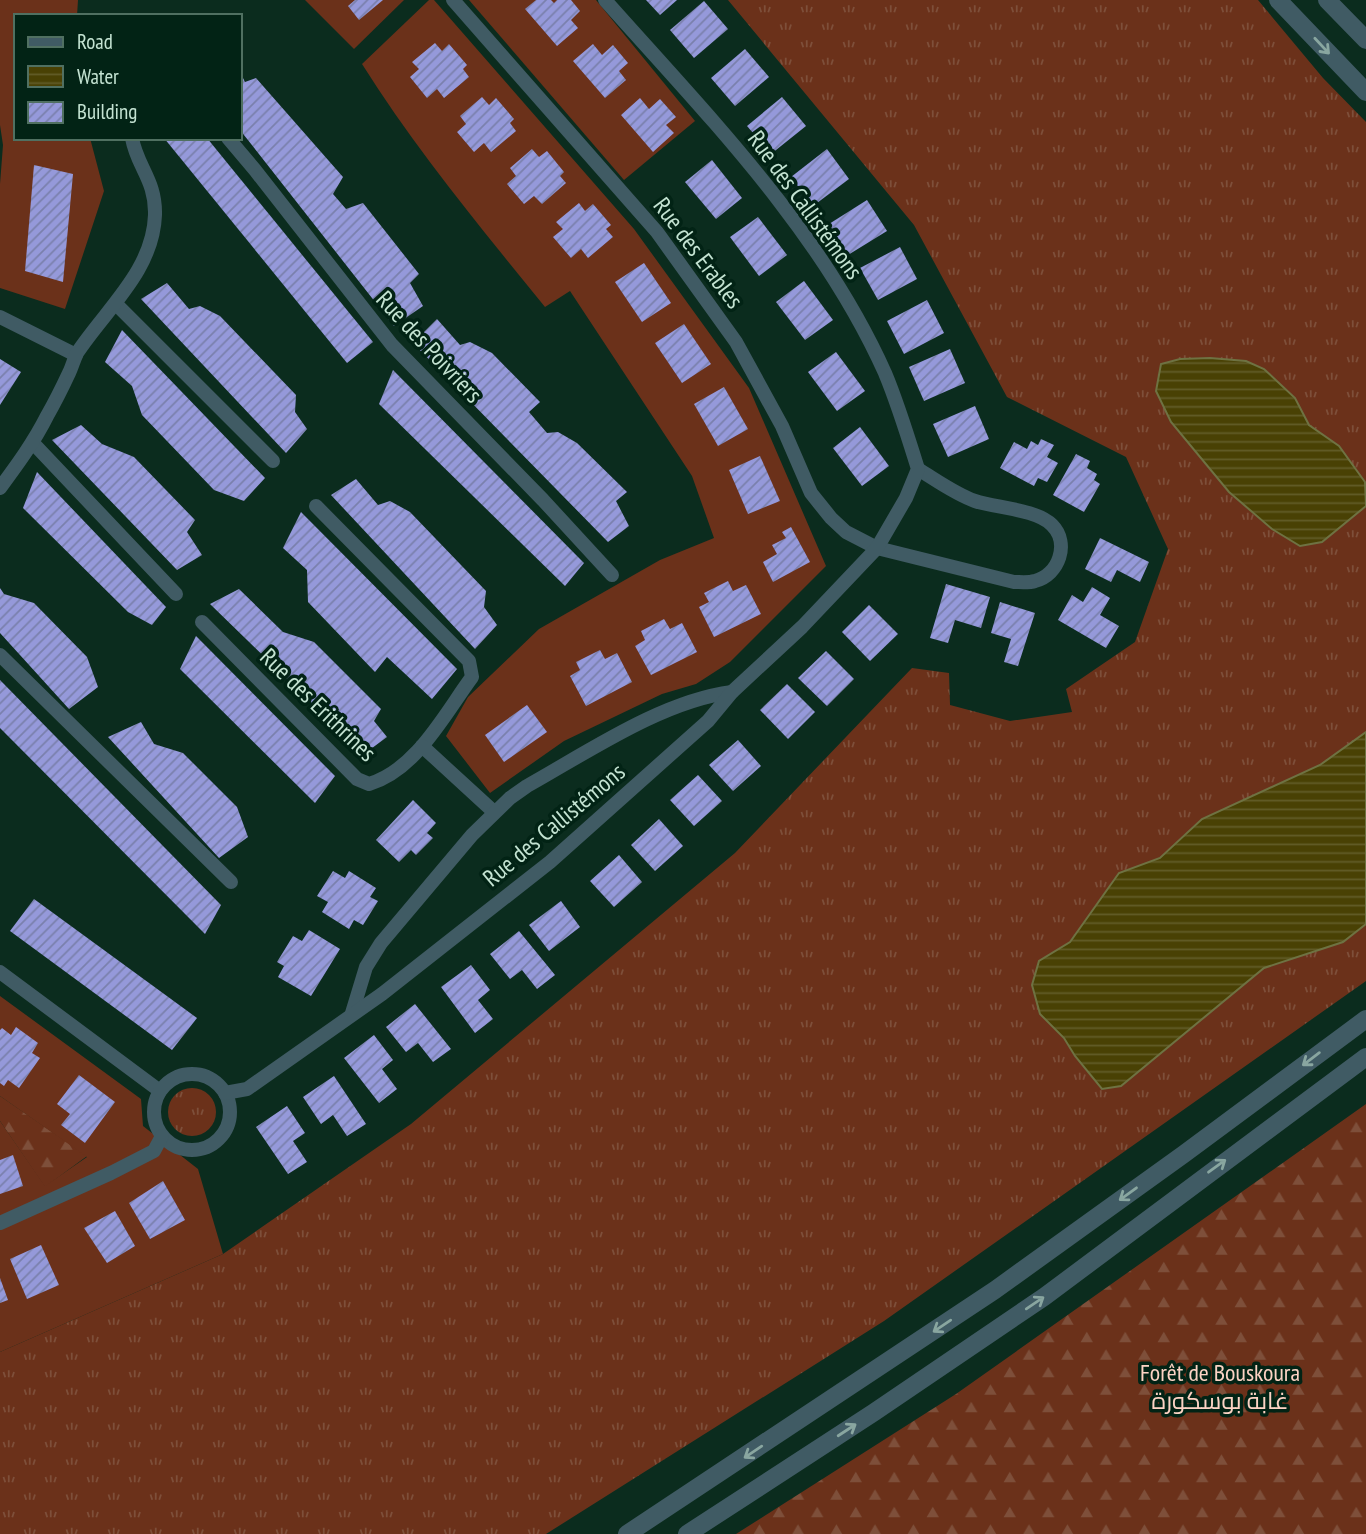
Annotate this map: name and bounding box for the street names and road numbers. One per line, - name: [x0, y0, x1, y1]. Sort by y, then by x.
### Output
- street label: Rue des Callistémons: [741, 124, 870, 285]
- street label: Rue des Erables: [647, 191, 750, 314]
- street label: Rue des Poivriers: [370, 284, 489, 409]
- street label: Rue des Erithrines: [254, 641, 383, 768]
- street label: Rue des Callistémons: [476, 756, 631, 893]

